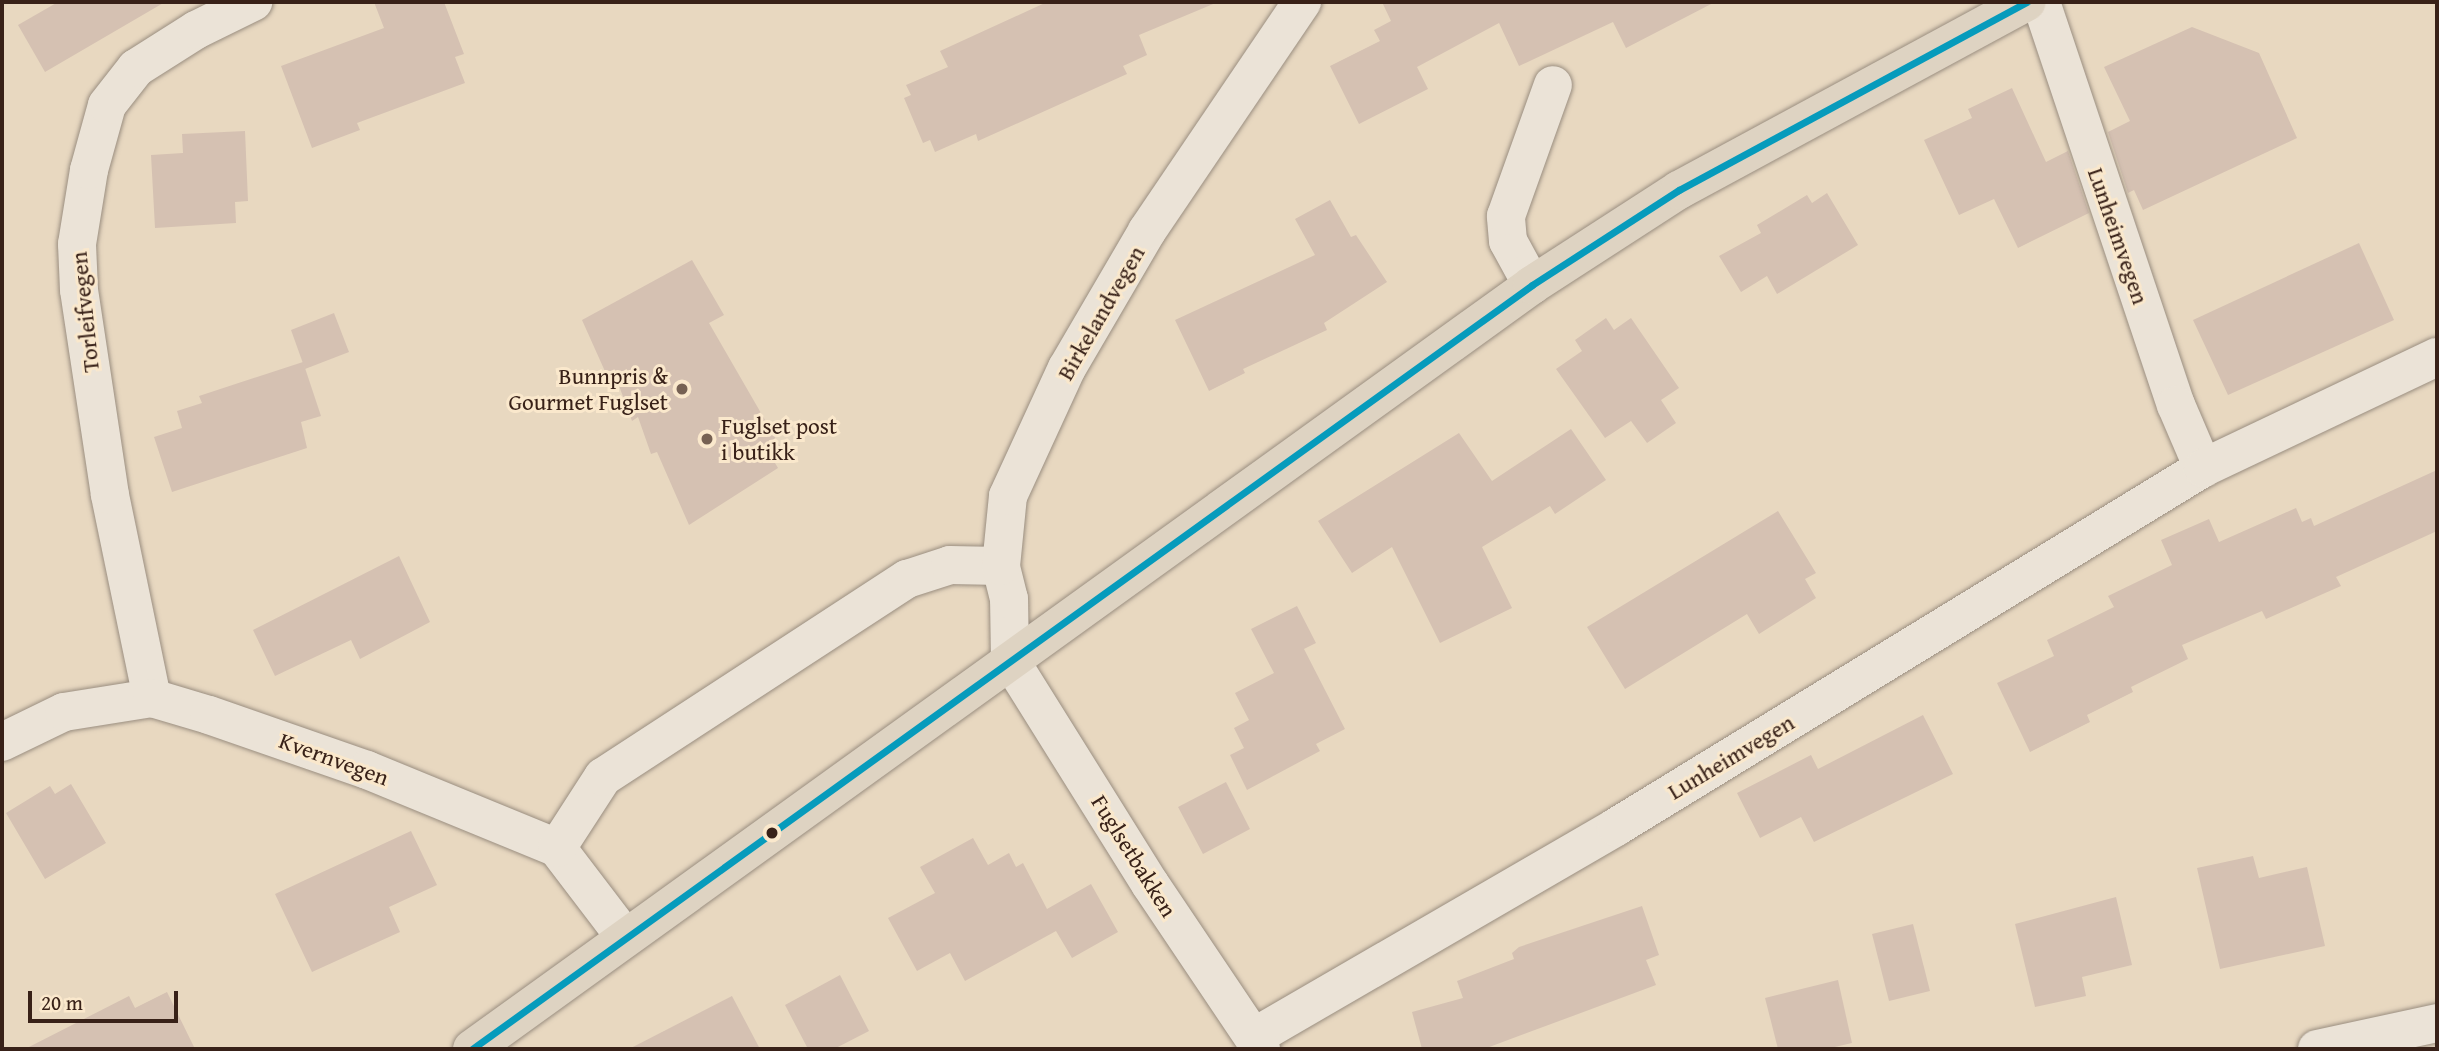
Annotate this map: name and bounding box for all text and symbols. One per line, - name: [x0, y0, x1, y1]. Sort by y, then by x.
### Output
- street label: Lunheimvegen: [2082, 164, 2154, 308]
- street label: Birkelandvegen: [1051, 241, 1151, 385]
- street label: Torleifvegen: [65, 250, 105, 374]
- place label: Bunnpris & Gourmet Fuglset: [508, 362, 668, 416]
- marker: Bunnpris & Gourmet Fuglset: [674, 381, 690, 397]
- place label: Fuglset post i butikk: [721, 412, 837, 466]
- marker: Fuglset post i butikk: [699, 431, 715, 447]
- street label: Lunheimvegen: [1663, 709, 1799, 805]
- street label: Kvernvegen: [275, 726, 393, 792]
- street label: Fuglsetbakken: [1085, 790, 1183, 922]
- unlabelled marker: [765, 826, 779, 840]
- scale bar: [32, 978, 182, 1022]
- text: 20 m: [41, 987, 83, 1018]

